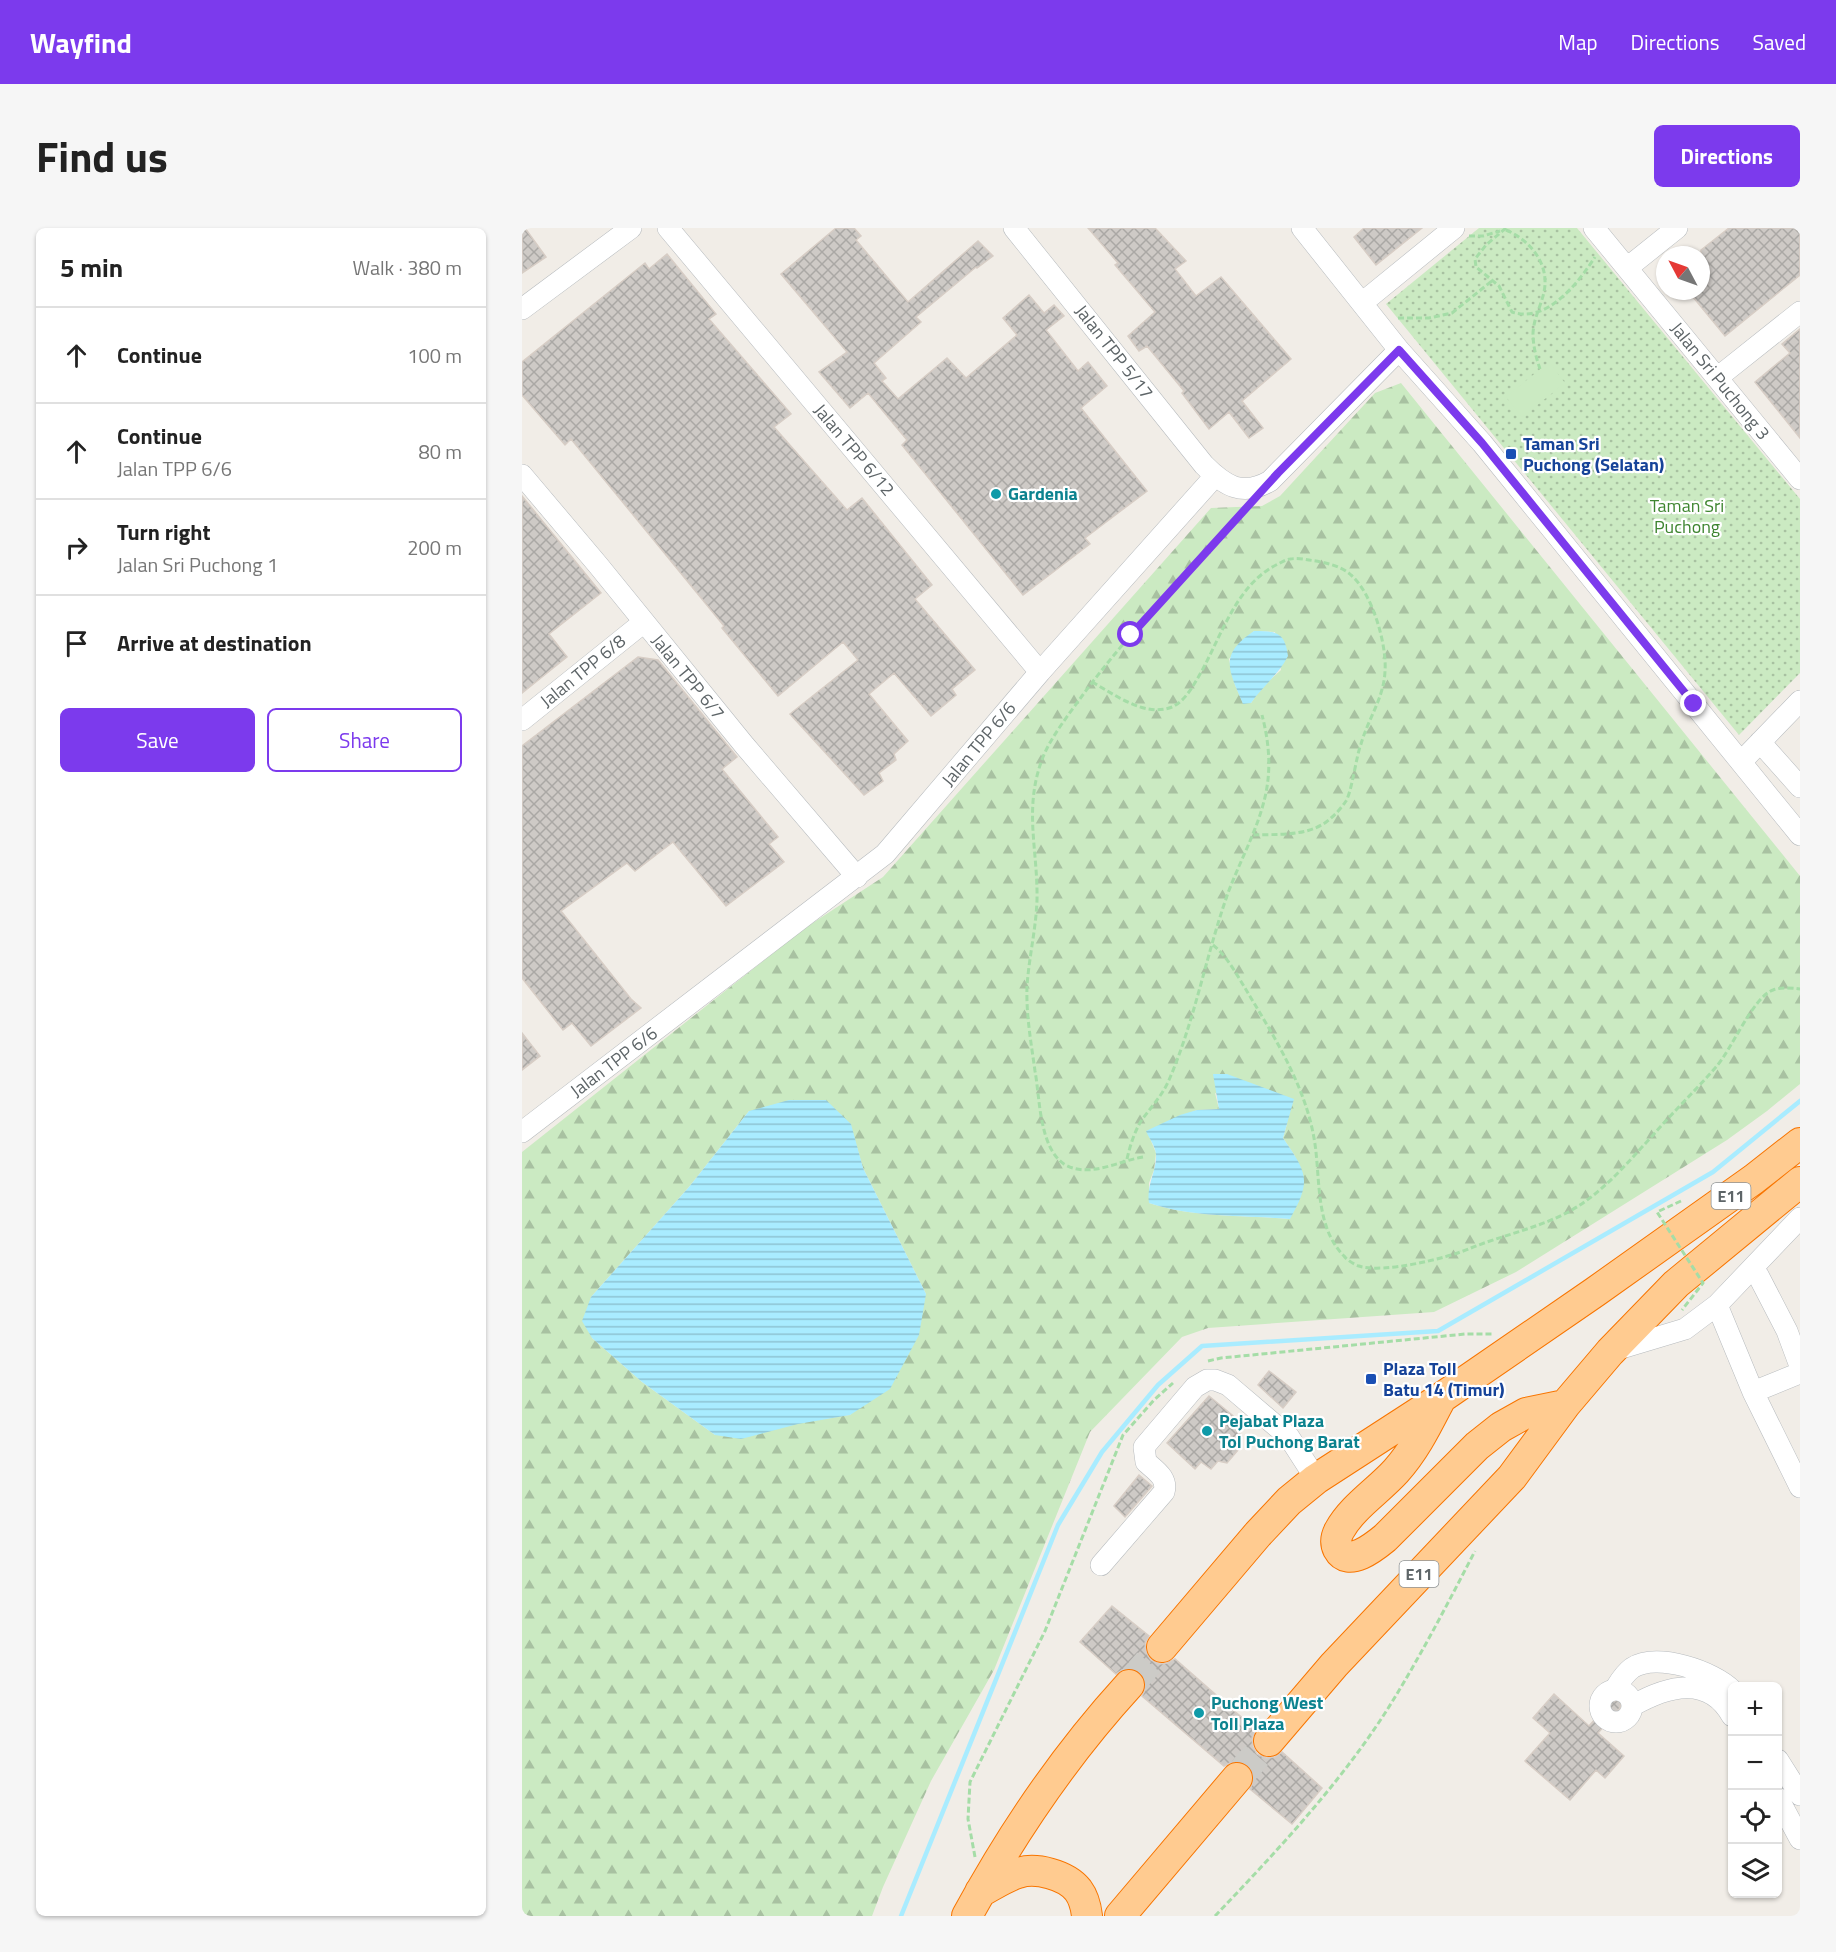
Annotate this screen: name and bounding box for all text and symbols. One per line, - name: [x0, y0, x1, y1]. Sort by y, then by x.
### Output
- text: Wayfind: [30, 21, 132, 64]
- text: Map: [1558, 26, 1598, 58]
- text: Directions: [1631, 26, 1720, 58]
- text: Saved: [1753, 26, 1806, 58]
- text: Find us: [36, 124, 168, 188]
- button: Directions: [1654, 125, 1800, 187]
- north arrow: [1656, 246, 1710, 300]
- text: 5 min: [60, 248, 123, 287]
- text: Walk · 380 m: [353, 252, 462, 283]
- street label: Jalan TPP 5/17: [1069, 299, 1160, 405]
- street label: Jalan Sri Puchong 3: [1664, 316, 1777, 446]
- text: Continue: [117, 338, 202, 372]
- icon: ahead: [60, 339, 93, 372]
- text: 100 m: [407, 340, 462, 371]
- street label: Jalan TPP 6/12: [808, 398, 901, 502]
- text: Continue: [117, 419, 202, 453]
- place label: Taman Sri Puchong (Selatan): [1523, 430, 1664, 478]
- icon: ahead: [60, 435, 93, 468]
- text: 80 m: [418, 436, 462, 467]
- marker: Taman Sri Puchong (Selatan): [1504, 447, 1518, 461]
- text: Jalan TPP 6/6: [117, 453, 232, 484]
- place label: Gardenia: [1008, 480, 1078, 507]
- marker: Gardenia: [989, 487, 1003, 501]
- park label: Taman Sri Puchong: [1650, 492, 1724, 540]
- text: Turn right: [117, 515, 211, 549]
- icon: right: [60, 531, 93, 564]
- text: 200 m: [407, 532, 462, 563]
- text: Jalan Sri Puchong 1: [117, 549, 278, 580]
- route start: [1117, 621, 1143, 647]
- text: Arrive at destination: [117, 626, 312, 660]
- icon: arrive: [60, 627, 93, 660]
- street label: Jalan TPP 6/8: [534, 628, 631, 714]
- street label: Jalan TPP 6/7: [645, 628, 731, 725]
- route end: [1680, 690, 1706, 716]
- street label: Jalan TPP 6/6: [935, 695, 1022, 792]
- button: Save: [60, 708, 255, 772]
- button: Share: [267, 708, 462, 772]
- street label: Jalan TPP 6/6: [564, 1020, 663, 1103]
- road number: E11: [1712, 1183, 1750, 1209]
- place label: Plaza Toll Batu 14 (Timur): [1383, 1355, 1505, 1403]
- marker: Plaza Toll Batu 14 (Timur): [1364, 1372, 1378, 1386]
- place label: Pejabat Plaza Tol Puchong Barat: [1219, 1407, 1360, 1455]
- marker: Pejabat Plaza Tol Puchong Barat: [1200, 1424, 1214, 1438]
- road number: E11: [1400, 1561, 1438, 1587]
- map controls: [1728, 1682, 1782, 1898]
- button: +: [1728, 1682, 1782, 1736]
- place label: Puchong West Toll Plaza: [1211, 1689, 1324, 1737]
- marker: Puchong West Toll Plaza: [1192, 1706, 1206, 1720]
- button: −: [1728, 1736, 1782, 1790]
- button: locate: [1728, 1790, 1782, 1844]
- button: layers: [1728, 1844, 1782, 1898]

